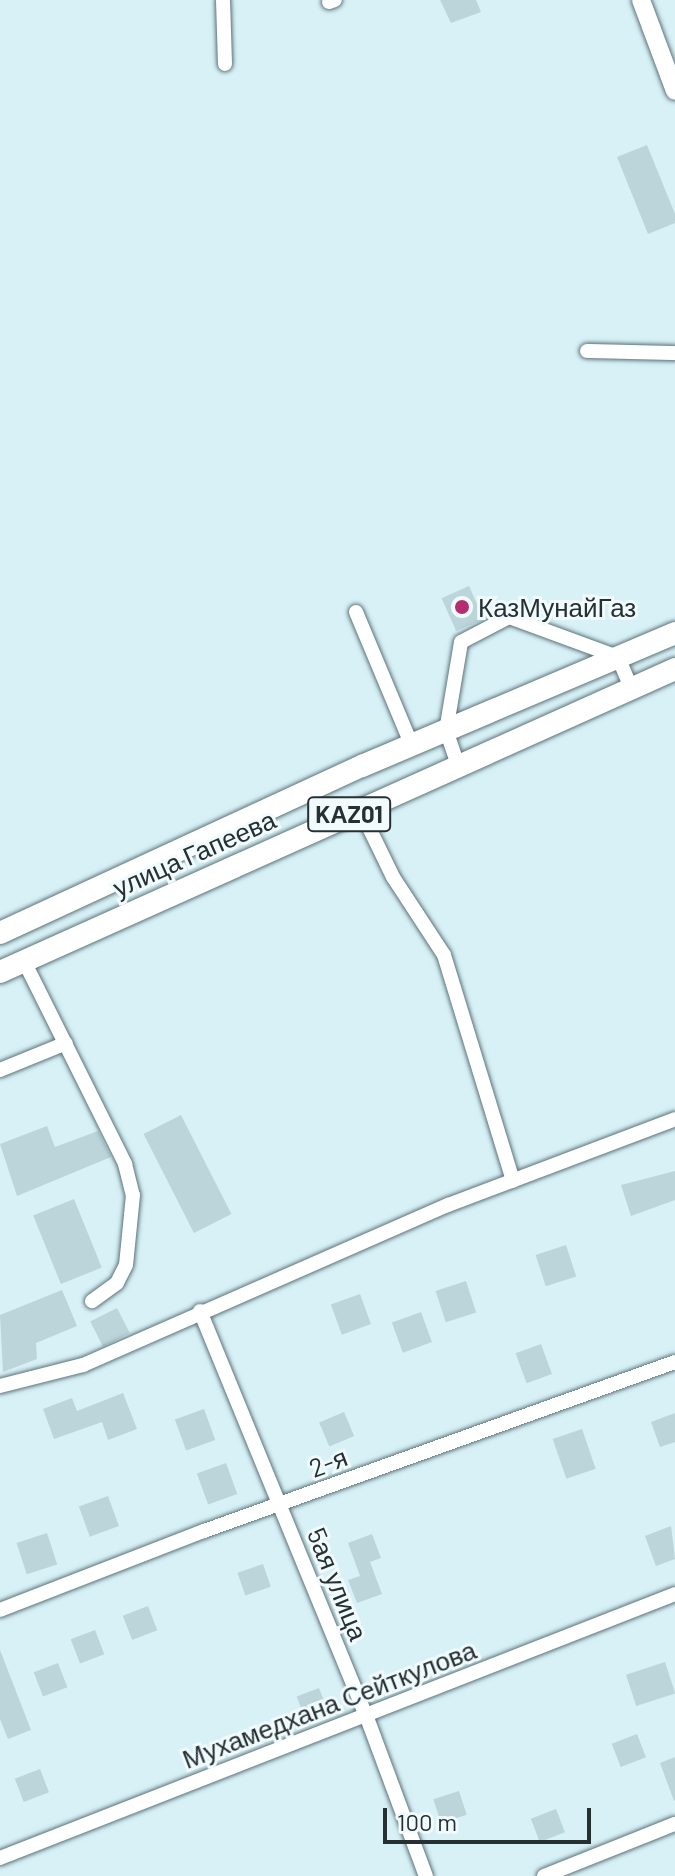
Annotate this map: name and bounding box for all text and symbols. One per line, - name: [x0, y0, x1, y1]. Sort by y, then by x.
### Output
- place label: КазМунайГаз: [478, 591, 636, 623]
- marker: КазМунайГаз: [453, 598, 471, 616]
- road number: KАZ01: [307, 794, 391, 834]
- street label: улица Гапеева: [108, 803, 280, 903]
- street label: 2-я: [305, 1441, 351, 1483]
- street label: 5ая улица: [301, 1523, 375, 1645]
- street label: Мухамедхана Сейткулова: [178, 1634, 480, 1774]
- scale bar: [387, 1792, 595, 1842]
- text: 100 m: [397, 1807, 457, 1836]

